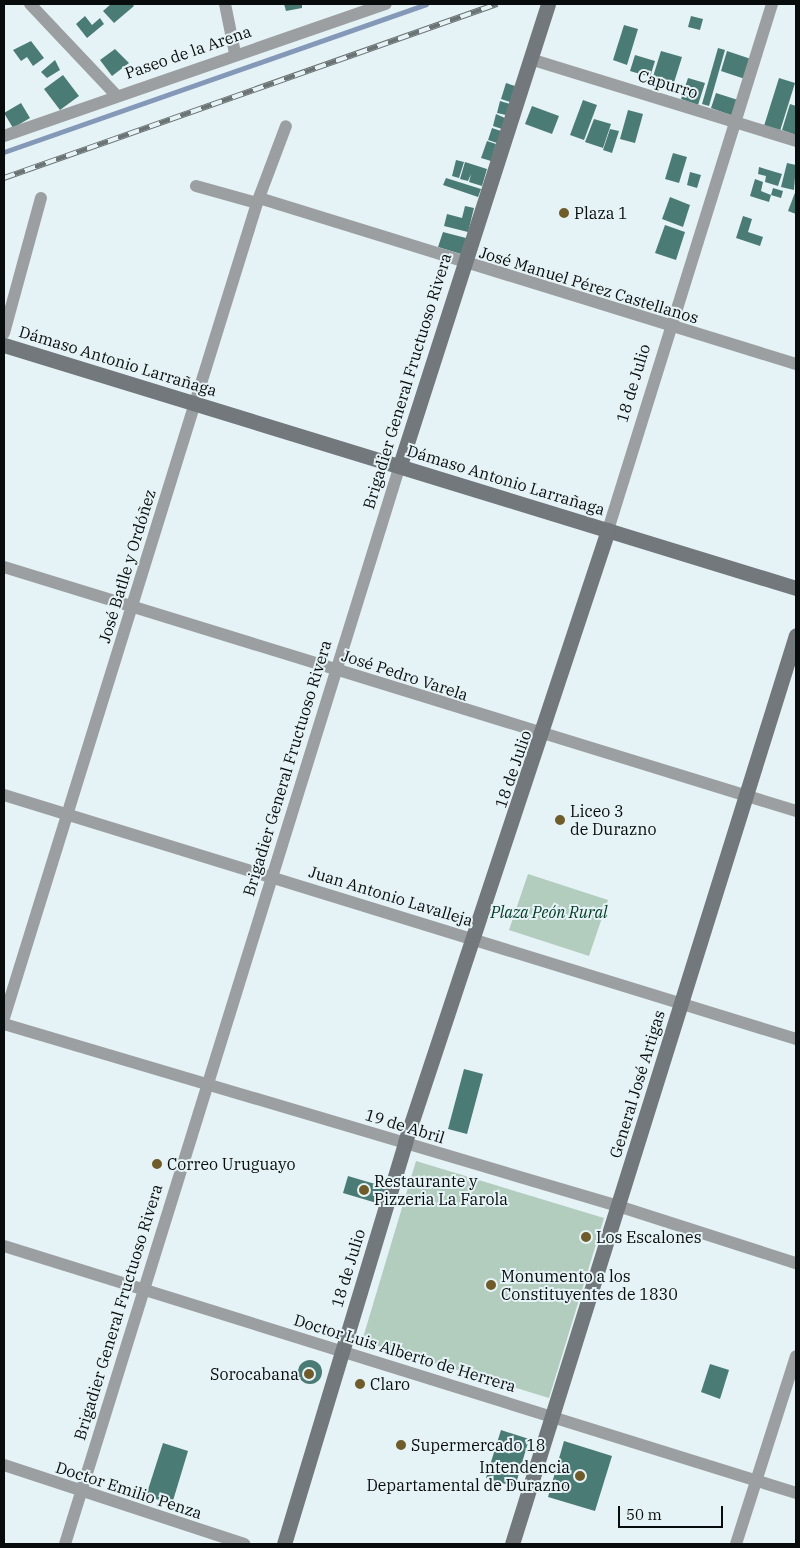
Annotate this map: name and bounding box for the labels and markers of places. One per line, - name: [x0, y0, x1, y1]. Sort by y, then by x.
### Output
- place label: Plaza 1: [574, 203, 628, 223]
- marker: Plaza 1: [558, 207, 570, 219]
- place label: Liceo 3 de Durazno: [570, 801, 656, 839]
- marker: Liceo 3 de Durazno: [554, 814, 566, 826]
- place label: Correo Uruguayo: [167, 1154, 295, 1174]
- marker: Correo Uruguayo: [151, 1158, 163, 1170]
- place label: Restaurante y Pizzeria La Farola: [374, 1171, 508, 1209]
- marker: Restaurante y Pizzeria La Farola: [358, 1184, 370, 1196]
- place label: Los Escalones: [596, 1227, 701, 1247]
- marker: Los Escalones: [580, 1231, 592, 1243]
- place label: Monumento a los Constituyentes de 1830: [501, 1266, 678, 1304]
- marker: Monumento a los Constituyentes de 1830: [485, 1279, 497, 1291]
- place label: Sorocabana: [210, 1364, 299, 1384]
- marker: Sorocabana: [303, 1368, 315, 1380]
- place label: Claro: [370, 1374, 410, 1394]
- marker: Claro: [354, 1378, 366, 1390]
- place label: Supermercado 18: [411, 1435, 545, 1455]
- marker: Supermercado 18: [395, 1439, 407, 1451]
- place label: Intendencia Departamental de Durazno: [366, 1457, 570, 1495]
- marker: Intendencia Departamental de Durazno: [574, 1470, 586, 1482]

